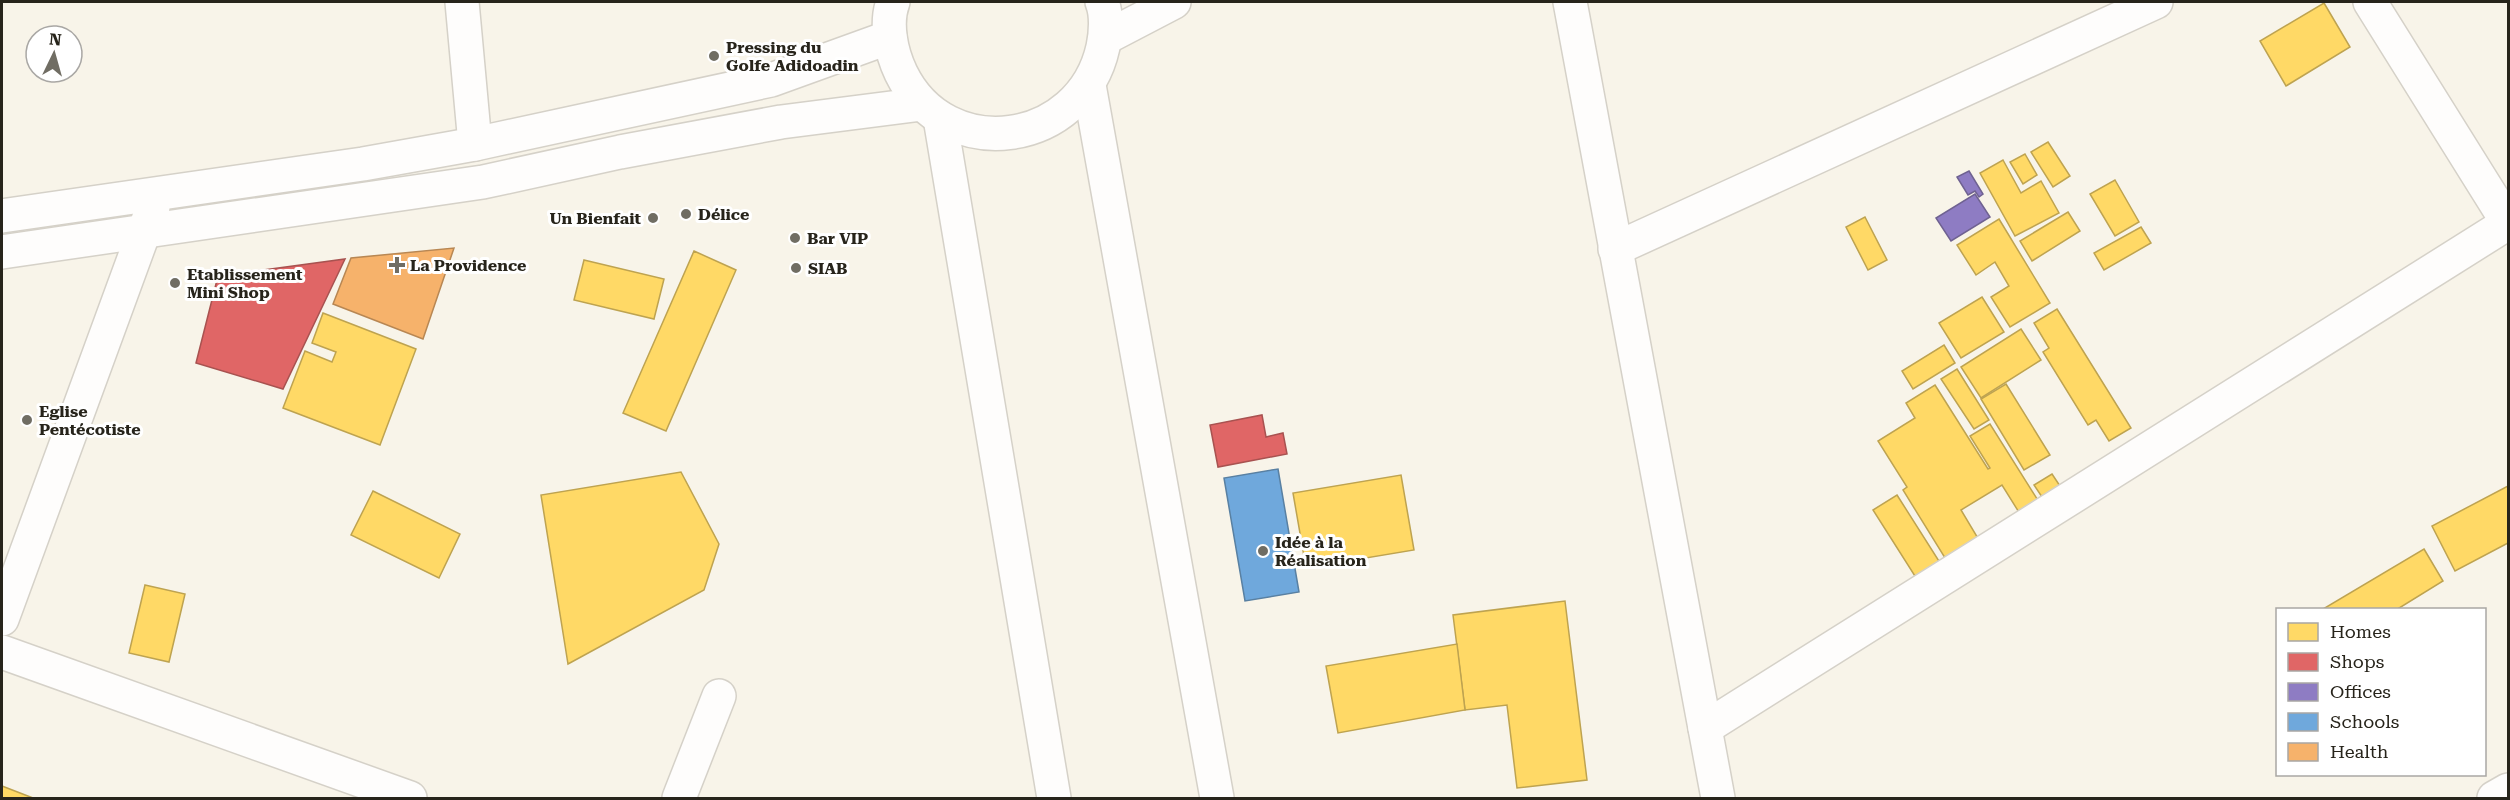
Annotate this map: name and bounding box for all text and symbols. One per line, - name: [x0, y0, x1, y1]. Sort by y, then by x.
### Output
- north arrow: [24, 24, 84, 84]
- text: N: [48, 30, 62, 50]
- place label: Pressing du Golfe Adidoadin: [726, 38, 859, 75]
- marker: Pressing du Golfe Adidoadin: [707, 49, 721, 63]
- place label: Délice: [698, 205, 749, 224]
- marker: Délice: [679, 207, 693, 221]
- place label: Un Bienfait: [549, 209, 641, 228]
- marker: Un Bienfait: [646, 211, 660, 225]
- place label: Bar VIP: [807, 229, 868, 248]
- marker: Bar VIP: [788, 231, 802, 245]
- marker: La Providence: [388, 256, 406, 274]
- place label: La Providence: [410, 256, 526, 275]
- place label: SIAB: [808, 259, 847, 278]
- marker: SIAB: [789, 261, 803, 275]
- place label: Etablissement Mini Shop: [187, 265, 303, 302]
- marker: Etablissement Mini Shop: [168, 276, 182, 290]
- place label: Eglise Pentécotiste: [39, 402, 141, 439]
- marker: Eglise Pentécotiste: [20, 413, 34, 427]
- place label: Idée à la Réalisation: [1275, 533, 1367, 570]
- marker: Idée à la Réalisation: [1256, 544, 1270, 558]
- legend: [2276, 608, 2486, 776]
- text: Homes: [2330, 621, 2391, 642]
- text: Shops: [2330, 651, 2384, 672]
- text: Offices: [2330, 681, 2391, 702]
- text: Schools: [2330, 711, 2399, 732]
- text: Health: [2330, 741, 2389, 762]

